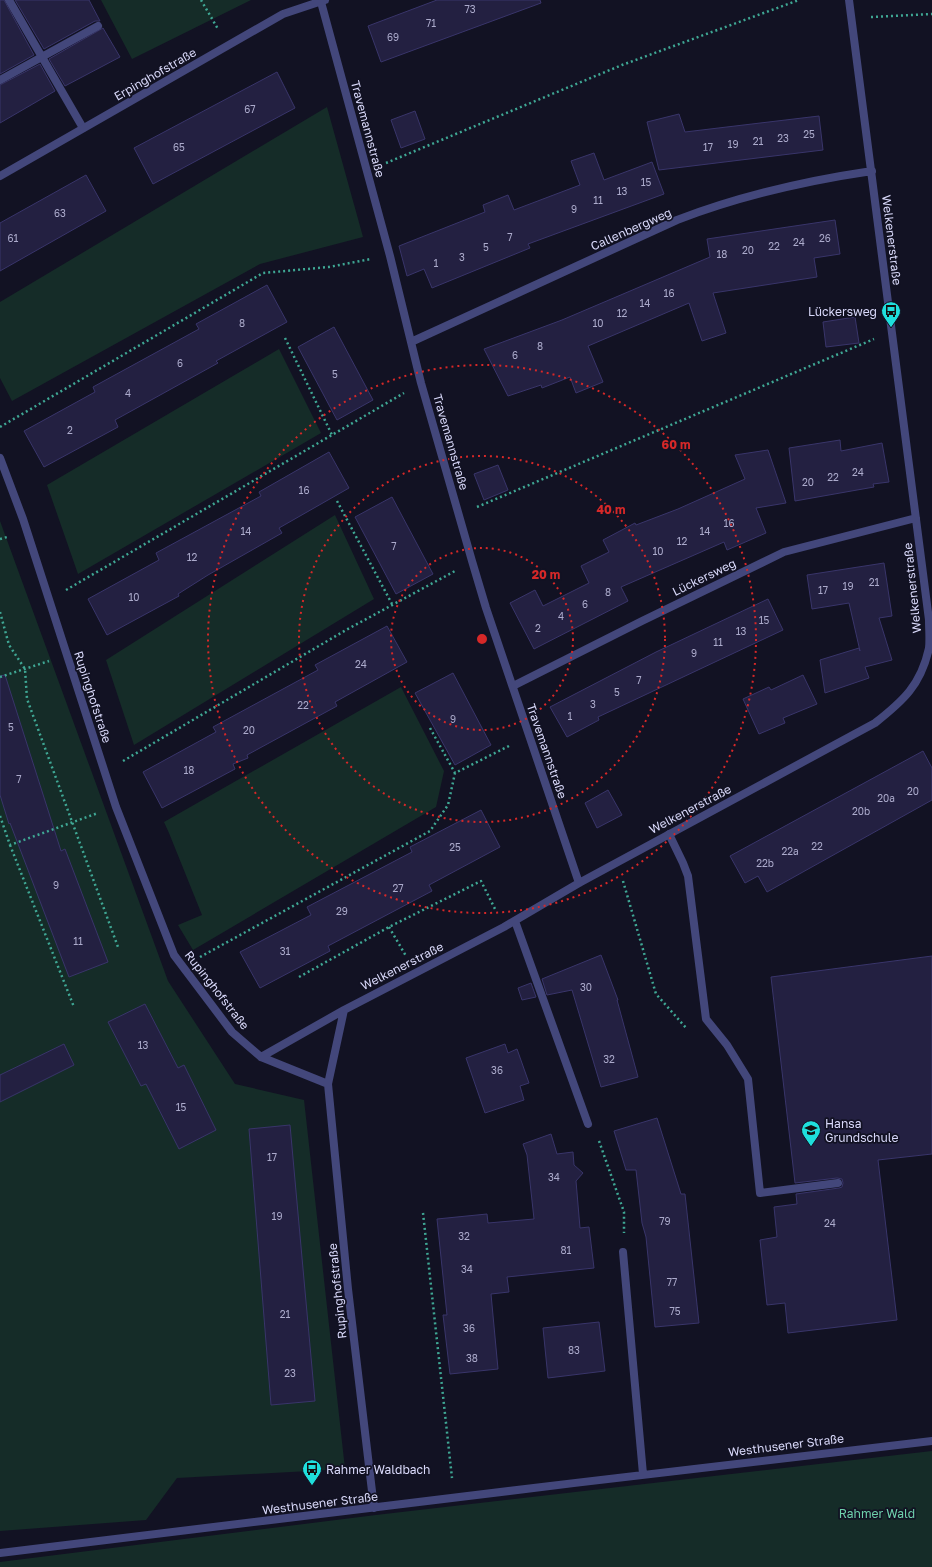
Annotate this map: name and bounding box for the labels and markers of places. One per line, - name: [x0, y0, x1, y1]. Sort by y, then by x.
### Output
- bus stop icon: Lückersweg: [880, 300, 902, 328]
- place label: Lückersweg: [808, 304, 877, 319]
- centre of rings: [475, 632, 489, 646]
- place label: Hansa Grundschule: [825, 1116, 898, 1145]
- school or university icon: Hansa Grundschule: [800, 1119, 822, 1147]
- bus stop icon: Rahmer Waldbach: [301, 1458, 323, 1486]
- place label: Rahmer Waldbach: [326, 1462, 430, 1477]

